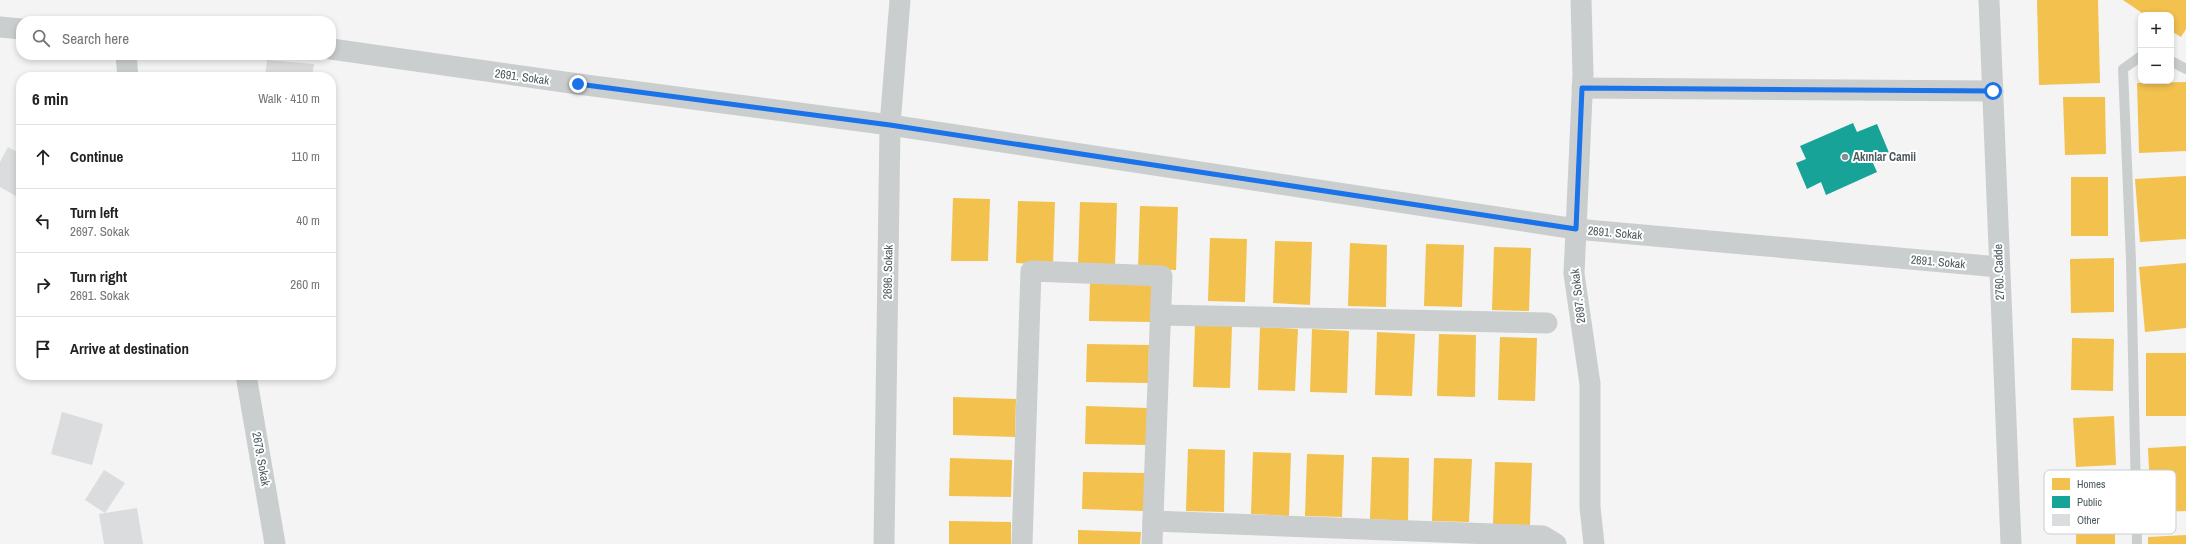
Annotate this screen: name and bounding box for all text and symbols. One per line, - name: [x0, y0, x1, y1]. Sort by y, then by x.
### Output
- map controls: [2138, 12, 2174, 84]
- button: +: [2138, 12, 2174, 48]
- search box: [16, 16, 336, 60]
- icon: search: [30, 27, 52, 49]
- text: Search here: [62, 28, 129, 49]
- button: −: [2138, 48, 2174, 84]
- street label: 2691. Sokak: [494, 65, 550, 89]
- route end: [569, 75, 587, 93]
- route start: [1984, 82, 2002, 100]
- text: 6 min: [32, 87, 68, 110]
- text: Walk · 410 m: [258, 90, 320, 107]
- icon: ahead: [32, 146, 54, 168]
- text: Continue: [70, 146, 123, 167]
- text: 110 m: [291, 148, 320, 165]
- place label: Akınlar Camii: [1853, 149, 1916, 165]
- marker: Akınlar Camii: [1840, 152, 1850, 162]
- text: Turn left: [70, 202, 118, 223]
- icon: left: [32, 210, 54, 232]
- text: 40 m: [296, 212, 320, 229]
- text: 2697. Sokak: [70, 223, 129, 240]
- street label: 2691. Sokak: [1587, 223, 1643, 243]
- street label: 2696. Sokak: [880, 244, 896, 299]
- street label: 2760. Cadde: [1990, 244, 2008, 300]
- street label: 2691. Sokak: [1910, 252, 1966, 272]
- text: Turn right: [70, 266, 127, 287]
- street label: 2697. Sokak: [1567, 268, 1589, 324]
- icon: right: [32, 274, 54, 296]
- text: 260 m: [290, 276, 320, 293]
- text: 2691. Sokak: [70, 287, 129, 304]
- icon: arrive: [32, 338, 54, 360]
- text: Arrive at destination: [70, 338, 189, 359]
- street label: 2679. Sokak: [248, 431, 274, 487]
- legend: [2044, 470, 2176, 534]
- text: Homes: [2077, 477, 2106, 491]
- text: Public: [2077, 495, 2103, 509]
- text: Other: [2077, 513, 2100, 527]

